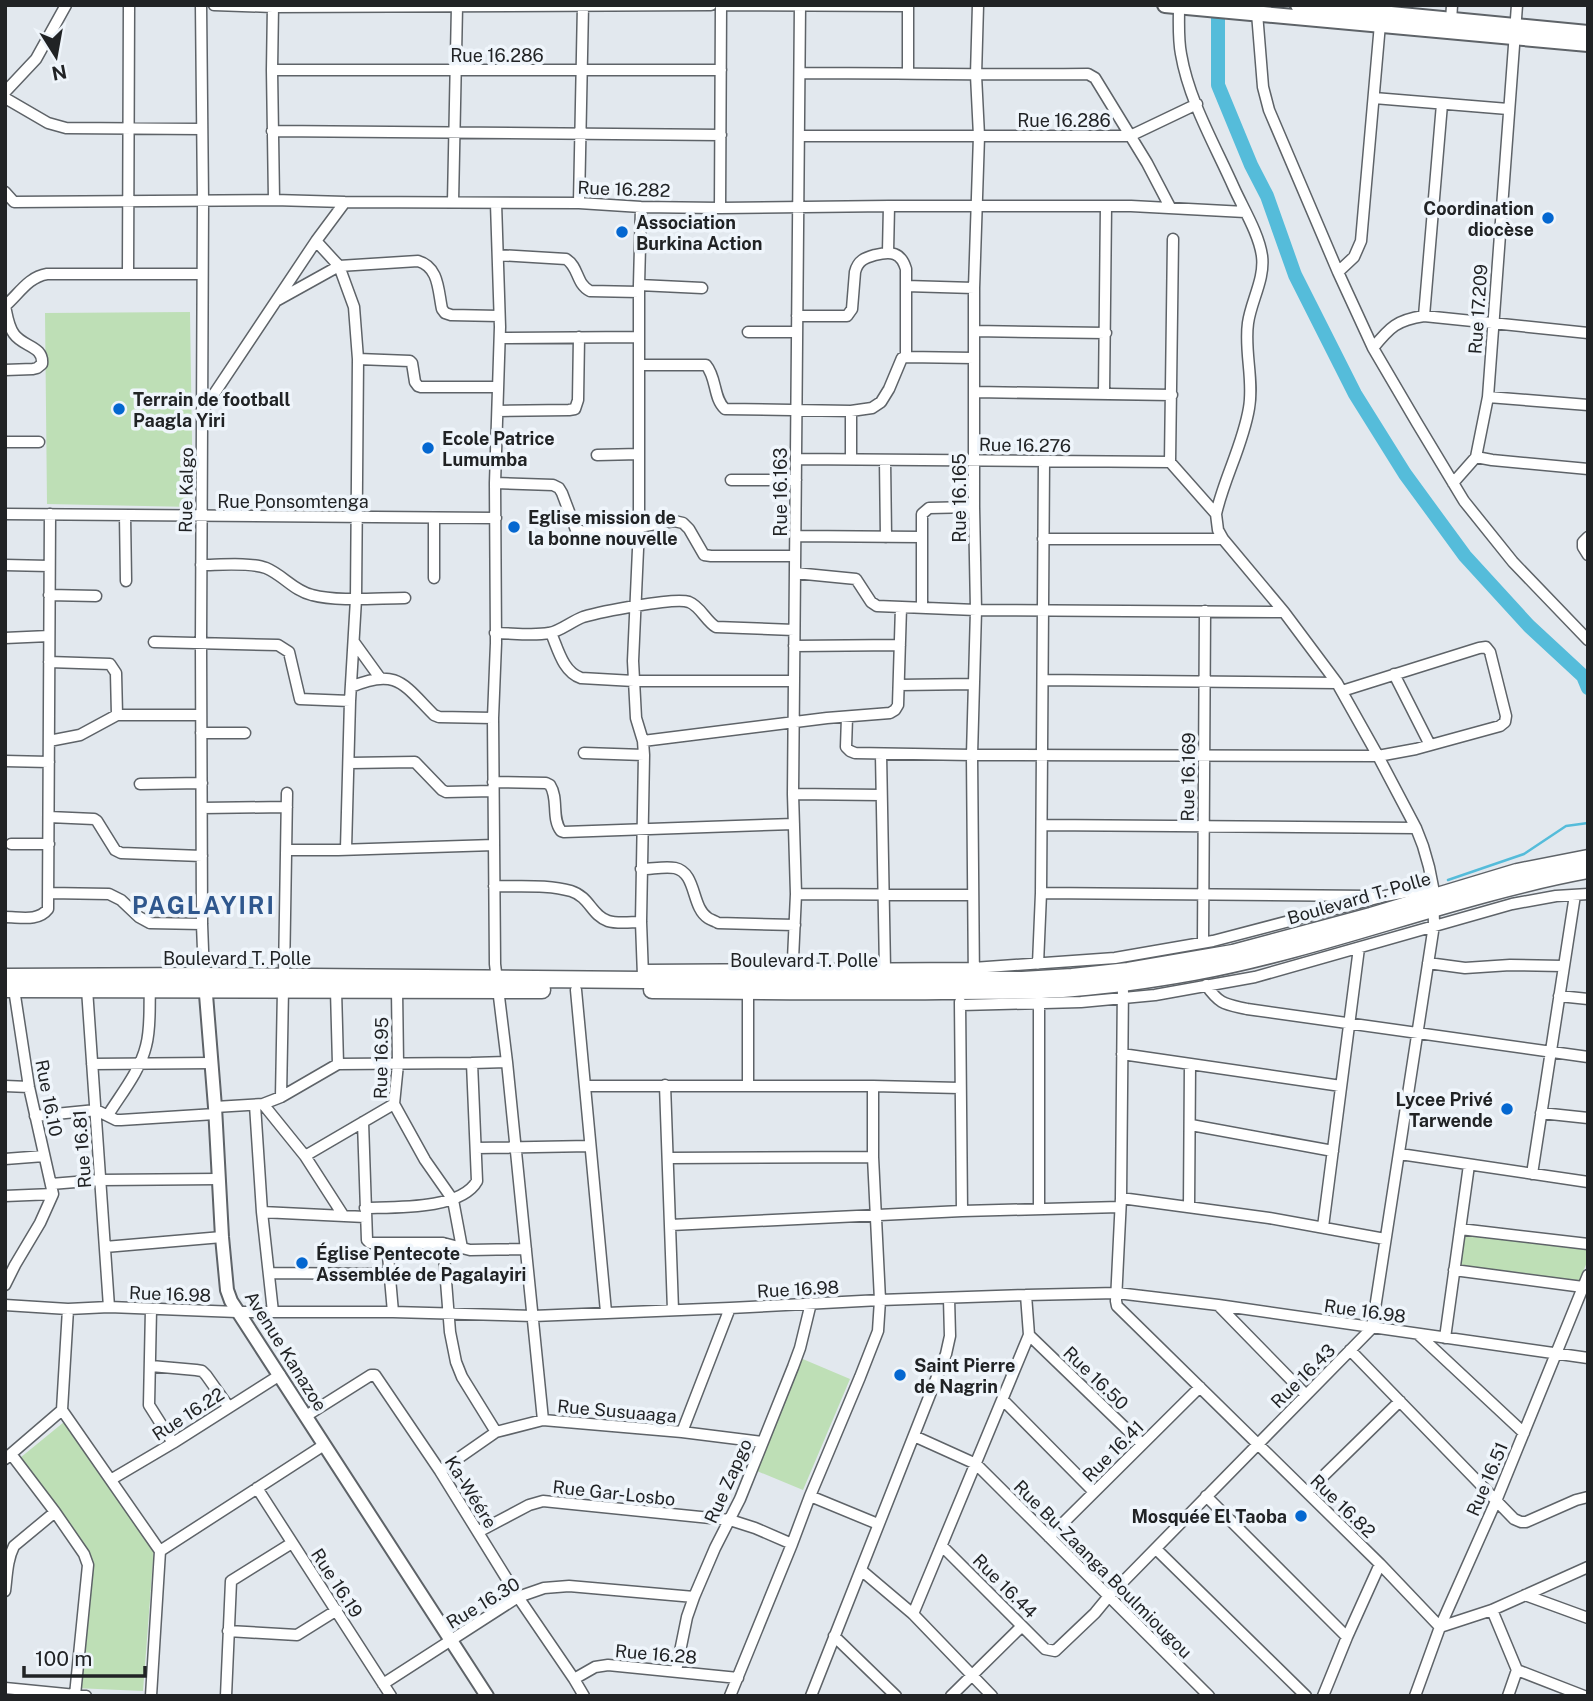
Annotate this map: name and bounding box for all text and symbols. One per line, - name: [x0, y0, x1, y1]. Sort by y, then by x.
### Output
- north arrow: [21, 21, 91, 91]
- street label: Rue 16.286: [450, 45, 544, 66]
- text: N: [50, 60, 69, 85]
- street label: Rue 16.286: [1017, 110, 1111, 131]
- street label: Rue 16.282: [577, 177, 671, 201]
- place label: Coordination diocèse: [1423, 198, 1534, 240]
- marker: Coordination diocèse: [1540, 210, 1556, 226]
- place label: Association Burkina Action: [636, 212, 762, 254]
- marker: Association Burkina Action: [614, 224, 630, 240]
- street label: Rue 17.209: [1464, 263, 1492, 355]
- place label: Terrain de football Paagla Yiri: [133, 389, 290, 431]
- marker: Terrain de football Paagla Yiri: [111, 401, 127, 417]
- place label: Ecole Patrice Lumumba: [442, 428, 555, 470]
- street label: Rue 16.276: [979, 434, 1071, 456]
- marker: Ecole Patrice Lumumba: [420, 440, 436, 456]
- street label: Rue Kalgo: [175, 447, 197, 533]
- street label: Rue 16.163: [770, 447, 791, 537]
- street label: Rue 16.165: [949, 453, 970, 543]
- street label: Rue Ponsomtenga: [217, 491, 369, 512]
- place label: Eglise mission de la bonne nouvelle: [528, 507, 678, 549]
- marker: Eglise mission de la bonne nouvelle: [506, 519, 522, 535]
- street label: Rue 16.169: [1177, 732, 1199, 822]
- street label: Boulevard T. Polle: [1285, 867, 1433, 929]
- district label: PAGLAYIRI: [132, 891, 276, 919]
- street label: Boulevard T. Polle: [163, 948, 311, 969]
- street label: Boulevard T. Polle: [730, 950, 878, 971]
- street label: Rue 16.95: [370, 1017, 392, 1099]
- street label: Rue 16.10: [31, 1058, 67, 1138]
- place label: Lycee Privé Tarwende: [1396, 1089, 1493, 1131]
- marker: Lycee Privé Tarwende: [1499, 1101, 1515, 1117]
- street label: Rue 16.81: [69, 1109, 95, 1189]
- place label: Église Pentecote Assemblée de Pagalayiri: [316, 1242, 526, 1285]
- marker: Église Pentecote Assemblée de Pagalayiri: [294, 1255, 310, 1271]
- street label: Rue 16.98: [756, 1276, 840, 1302]
- street label: Rue 16.98: [129, 1282, 211, 1306]
- street label: Avenue Kanazoe: [241, 1287, 331, 1415]
- street label: Rue 16.98: [1323, 1295, 1407, 1327]
- street label: Rue 16.43: [1267, 1340, 1339, 1412]
- street label: Rue 16.50: [1059, 1342, 1133, 1414]
- place label: Saint Pierre de Nagrin: [914, 1355, 1015, 1397]
- marker: Saint Pierre de Nagrin: [892, 1367, 908, 1383]
- street label: Rue 16.22: [148, 1383, 228, 1445]
- street label: Rue Susuaaga: [556, 1395, 678, 1427]
- street label: Rue 16.41: [1078, 1416, 1148, 1486]
- street label: Rue Zapgo: [700, 1436, 756, 1526]
- street label: Rue 16.51: [1462, 1439, 1512, 1519]
- street label: Ka-Wéére: [441, 1452, 501, 1532]
- street label: Rue 16.82: [1306, 1470, 1380, 1542]
- street label: Rue Gar-Losbo: [552, 1476, 676, 1510]
- street label: Rue Bu-Zaanga Boulmiougou: [1010, 1476, 1196, 1662]
- place label: Mosquée El Taoba: [1132, 1506, 1287, 1527]
- marker: Mosquée El Taoba: [1293, 1508, 1309, 1524]
- street label: Rue 16.19: [307, 1545, 367, 1621]
- street label: Rue 16.44: [969, 1550, 1041, 1622]
- street label: Rue 16.30: [443, 1573, 523, 1633]
- scale bar: [24, 1634, 145, 1678]
- street label: Rue 16.28: [614, 1640, 698, 1668]
- text: 100 m: [35, 1646, 92, 1671]

